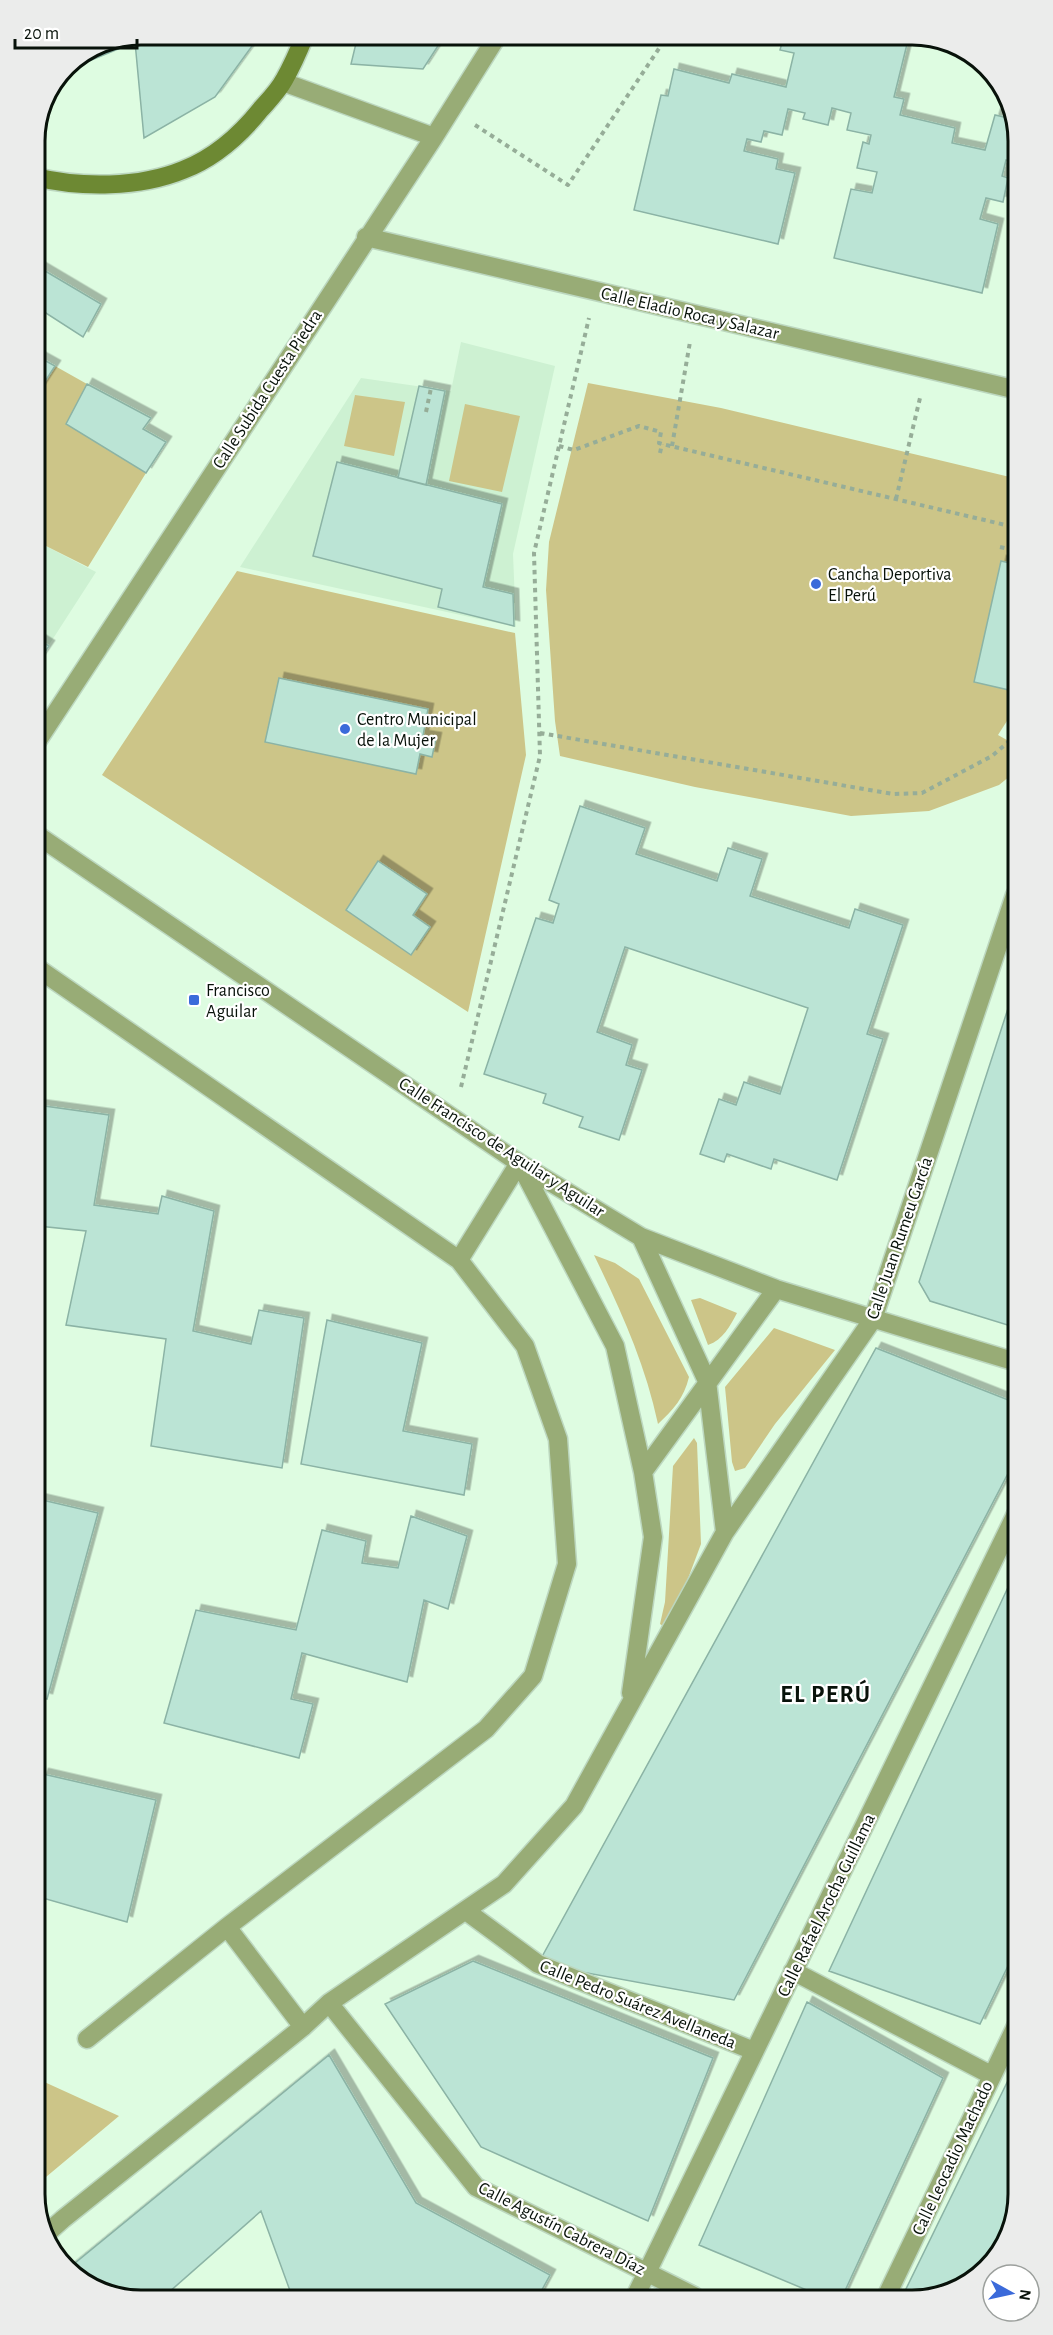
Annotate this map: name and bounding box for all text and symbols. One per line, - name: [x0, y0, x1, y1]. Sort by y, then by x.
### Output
- scale bar: [15, 12, 136, 50]
- text: 20 m: [24, 25, 59, 43]
- street label: Calle Eladio Roca y Salazar: [599, 285, 781, 343]
- street label: Calle Subida Cuesta Piedra: [210, 307, 326, 472]
- place label: Cancha Deportiva El Perú: [828, 566, 952, 605]
- marker: Cancha Deportiva El Perú: [809, 577, 823, 591]
- place label: Centro Municipal de la Mujer: [357, 711, 477, 750]
- marker: Centro Municipal de la Mujer: [338, 722, 352, 736]
- place label: Francisco Aguilar: [206, 982, 270, 1021]
- marker: Francisco Aguilar: [187, 993, 201, 1007]
- street label: Calle Francisco de Aguilar y Aguilar: [395, 1075, 608, 1221]
- street label: Calle Juan Rumeu García: [864, 1155, 936, 1322]
- district label: EL PERÚ: [780, 1679, 872, 1707]
- street label: Calle Rafael Arocha Guillama: [775, 1811, 879, 2000]
- street label: Calle Pedro Suárez Avellaneda: [537, 1957, 738, 2053]
- street label: Calle Leocadio Machado: [909, 2078, 997, 2238]
- street label: Calle Agustín Cabrera Díaz: [475, 2179, 648, 2279]
- north arrow: [981, 2263, 1041, 2323]
- text: N: [1016, 2288, 1034, 2302]

